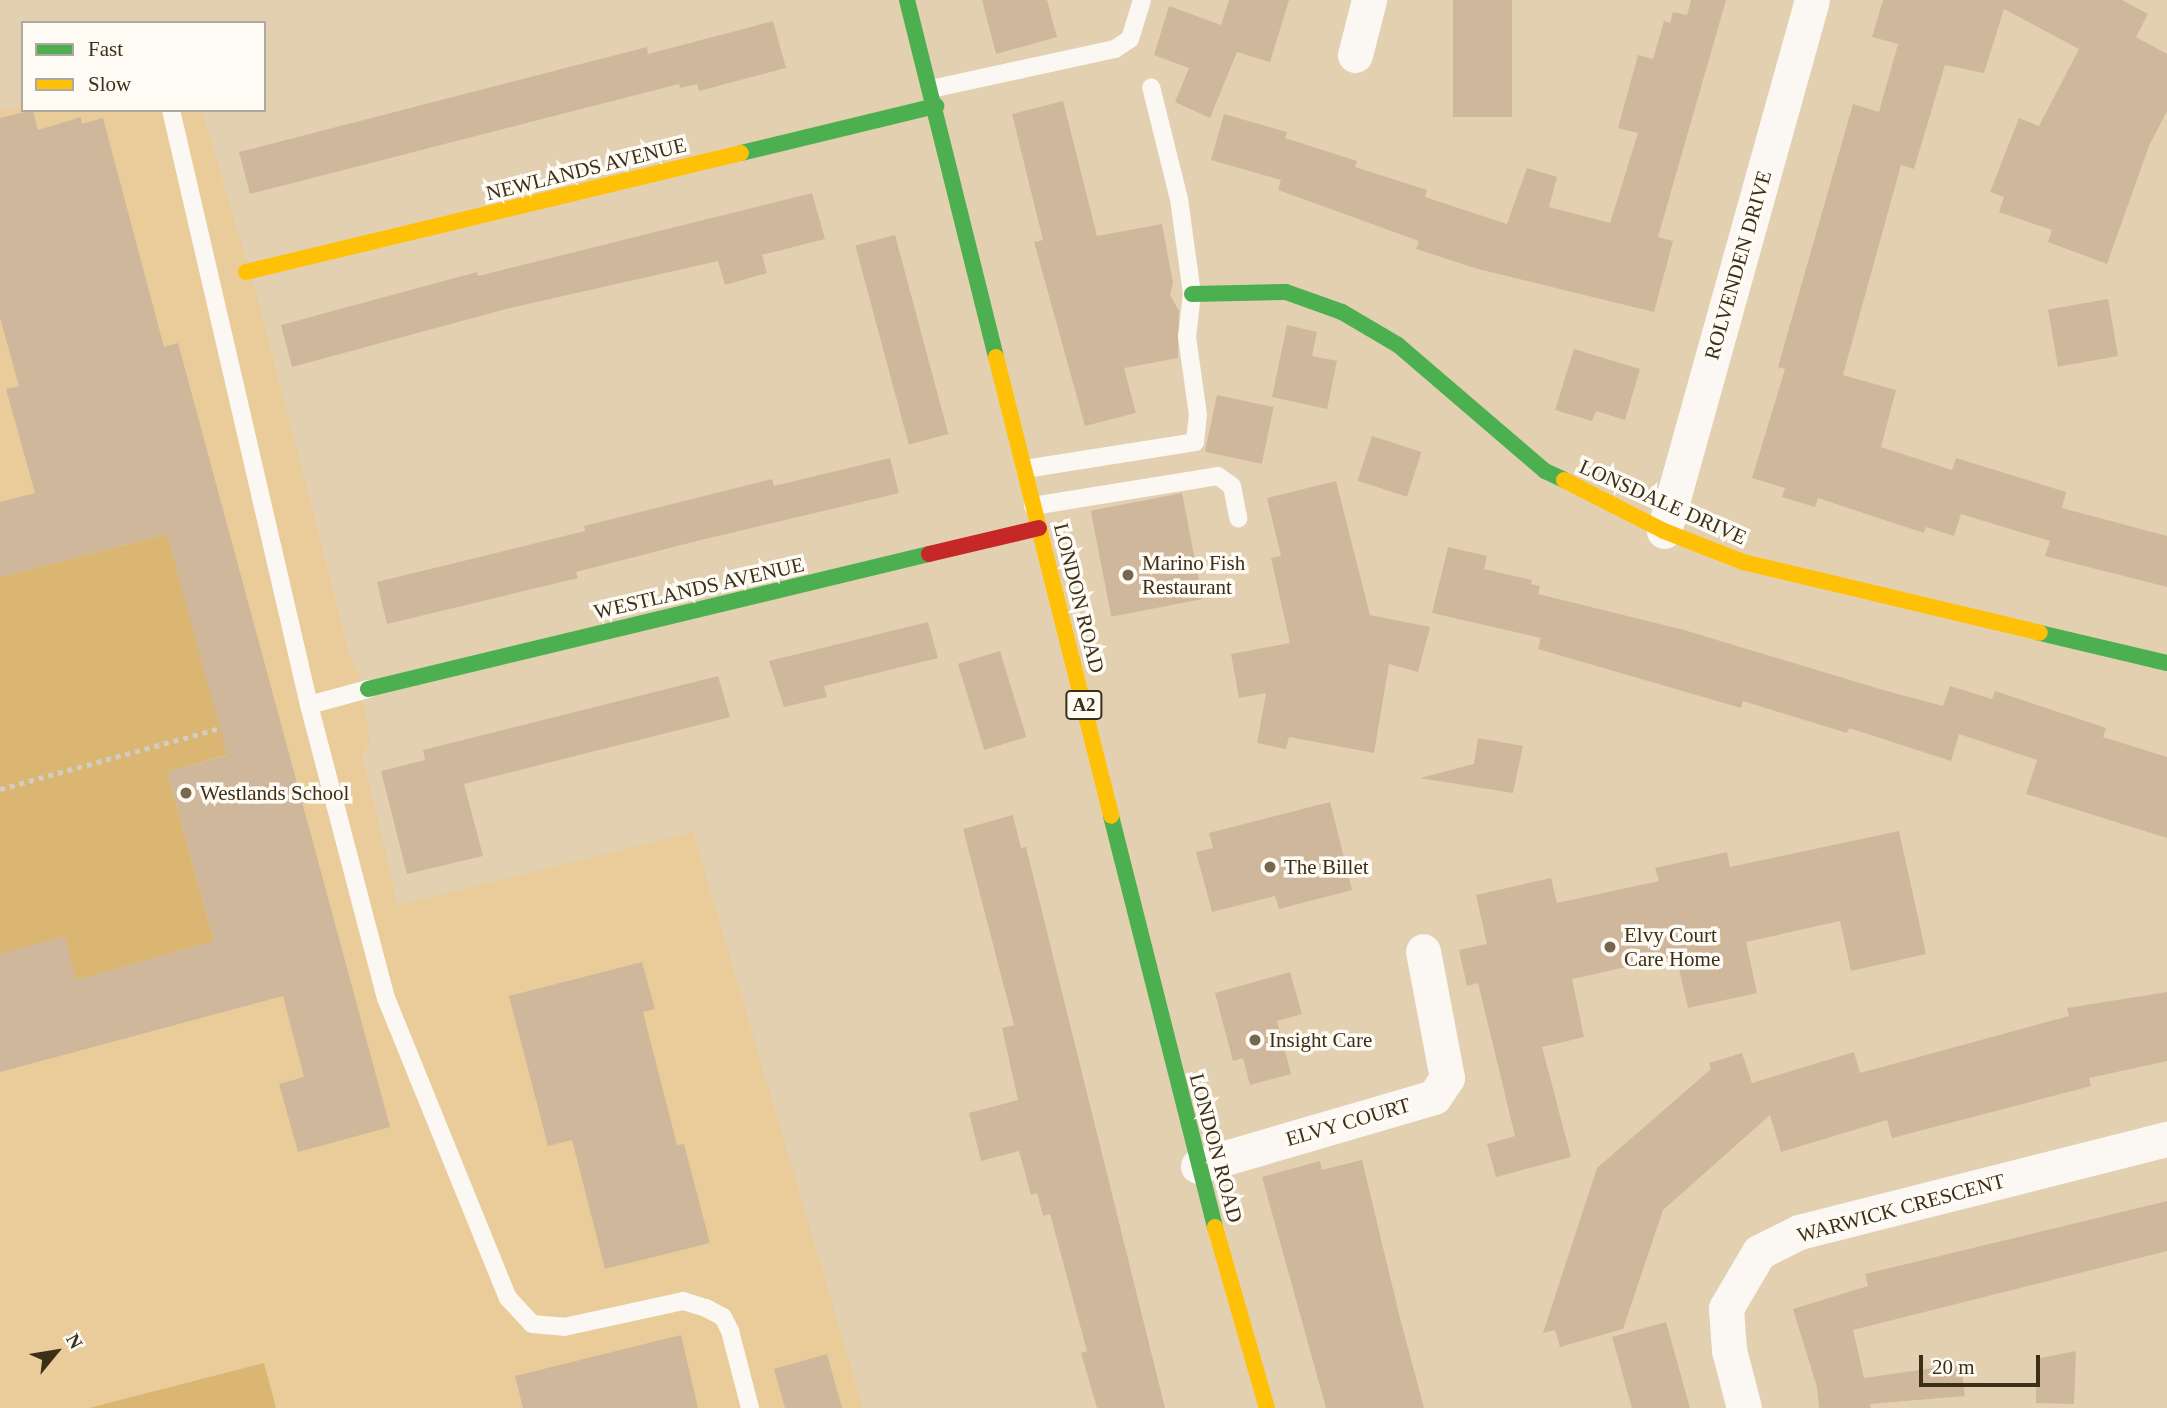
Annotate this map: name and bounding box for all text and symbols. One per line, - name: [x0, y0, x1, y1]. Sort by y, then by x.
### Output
- legend: [21, 21, 266, 112]
- text: Fast: [88, 37, 123, 61]
- text: Slow: [88, 72, 131, 96]
- street label: NEWLANDS AVENUE: [483, 132, 689, 206]
- street label: ROLVENDEN DRIVE: [1699, 167, 1777, 363]
- street label: LONSDALE DRIVE: [1576, 454, 1750, 550]
- street label: LONDON ROAD: [1048, 521, 1110, 675]
- place label: Marino Fish Restaurant: [1142, 550, 1245, 600]
- street label: WESTLANDS AVENUE: [591, 551, 807, 625]
- marker: Marino Fish Restaurant: [1120, 567, 1136, 583]
- road number: A2: [1065, 690, 1103, 720]
- place label: Westlands School: [200, 780, 349, 806]
- marker: Westlands School: [178, 785, 194, 801]
- place label: The Billet: [1284, 854, 1369, 880]
- marker: The Billet: [1262, 859, 1278, 875]
- place label: Elvy Court Care Home: [1624, 922, 1720, 972]
- marker: Elvy Court Care Home: [1602, 939, 1618, 955]
- place label: Insight Care: [1269, 1027, 1372, 1053]
- marker: Insight Care: [1247, 1032, 1263, 1048]
- street label: LONDON ROAD: [1184, 1071, 1248, 1225]
- street label: ELVY COURT: [1282, 1092, 1414, 1152]
- street label: WARWICK CRESCENT: [1794, 1168, 2008, 1248]
- north arrow: [21, 1317, 91, 1387]
- text: N: [62, 1330, 87, 1352]
- scale bar: [1922, 1342, 2043, 1386]
- text: 20 m: [1932, 1355, 1975, 1379]

